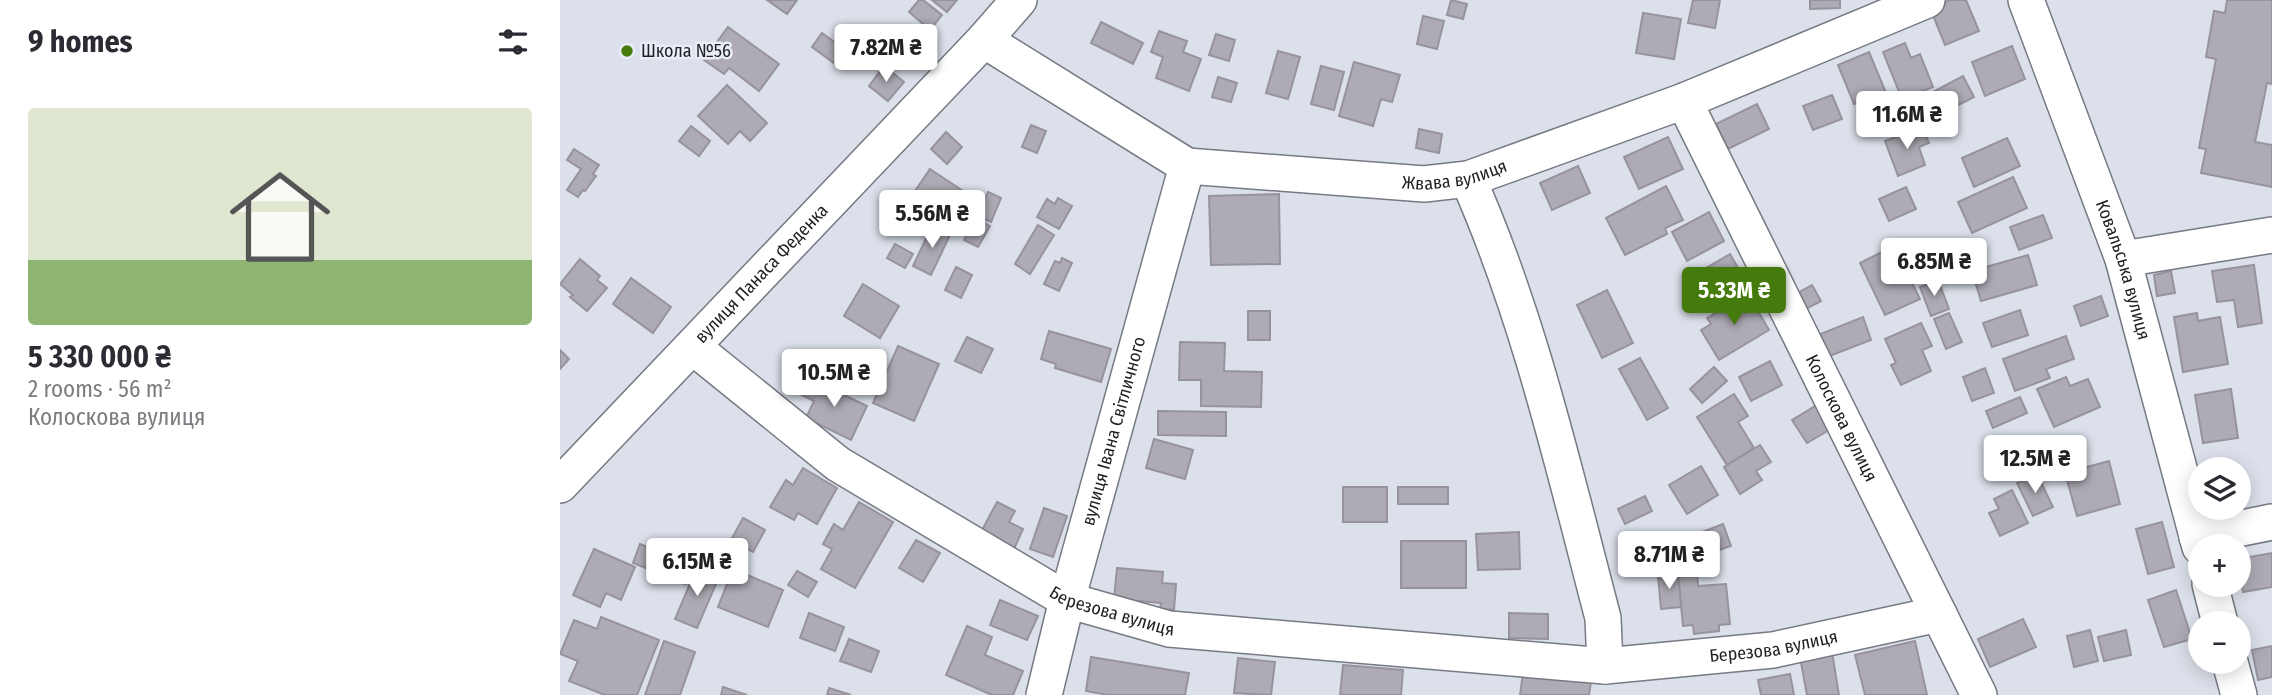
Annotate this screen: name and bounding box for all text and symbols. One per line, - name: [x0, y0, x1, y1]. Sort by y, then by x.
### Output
- icon: filters: [494, 23, 532, 61]
- text: 9 homes: [28, 24, 133, 60]
- pin: 7.82M ₴: [821, 24, 951, 84]
- text: 7.82M ₴: [850, 33, 922, 61]
- place label: Школа №56: [641, 40, 731, 62]
- marker: Школа №56: [619, 43, 635, 59]
- pin: 11.6M ₴: [1842, 92, 1972, 151]
- text: 11.6M ₴: [1872, 100, 1942, 128]
- icon: home: [217, 154, 343, 280]
- street label: Жвава вулиця: [1401, 155, 1510, 195]
- pin: 5.56M ₴: [867, 190, 997, 250]
- street label: Ковальська вулиця: [2091, 197, 2155, 342]
- street label: вулиця Панаса Феденка: [690, 199, 833, 348]
- text: 5.56M ₴: [895, 199, 969, 227]
- pin: 6.85M ₴: [1869, 238, 1999, 298]
- text: 6.85M ₴: [1897, 247, 1971, 275]
- pin: 5.33M ₴: [1669, 268, 1799, 327]
- text: 5.33M ₴: [1698, 276, 1770, 304]
- street label: вулиця Івана Світличного: [1077, 334, 1150, 528]
- text: 5 330 000 ₴: [28, 339, 171, 375]
- pin: 10.5M ₴: [769, 350, 899, 409]
- street label: Колоскова вулиця: [1801, 351, 1882, 485]
- text: 10.5M ₴: [798, 358, 870, 386]
- text: 2 rooms · 56 m²: [28, 375, 172, 403]
- text: Колоскова вулиця: [28, 403, 205, 431]
- pin: 12.5M ₴: [1970, 435, 2100, 495]
- text: 12.5M ₴: [2000, 444, 2070, 472]
- map controls: [2188, 457, 2251, 674]
- button: layers: [2188, 457, 2251, 520]
- pin: 8.71M ₴: [1604, 532, 1734, 591]
- button: +: [2188, 534, 2251, 597]
- pin: 6.15M ₴: [632, 538, 762, 598]
- text: 8.71M ₴: [1634, 540, 1704, 568]
- text: 6.15M ₴: [662, 547, 732, 575]
- street label: Березова вулиця: [1045, 581, 1175, 640]
- button: −: [2188, 611, 2251, 674]
- street label: Березова вулиця: [1708, 625, 1840, 667]

